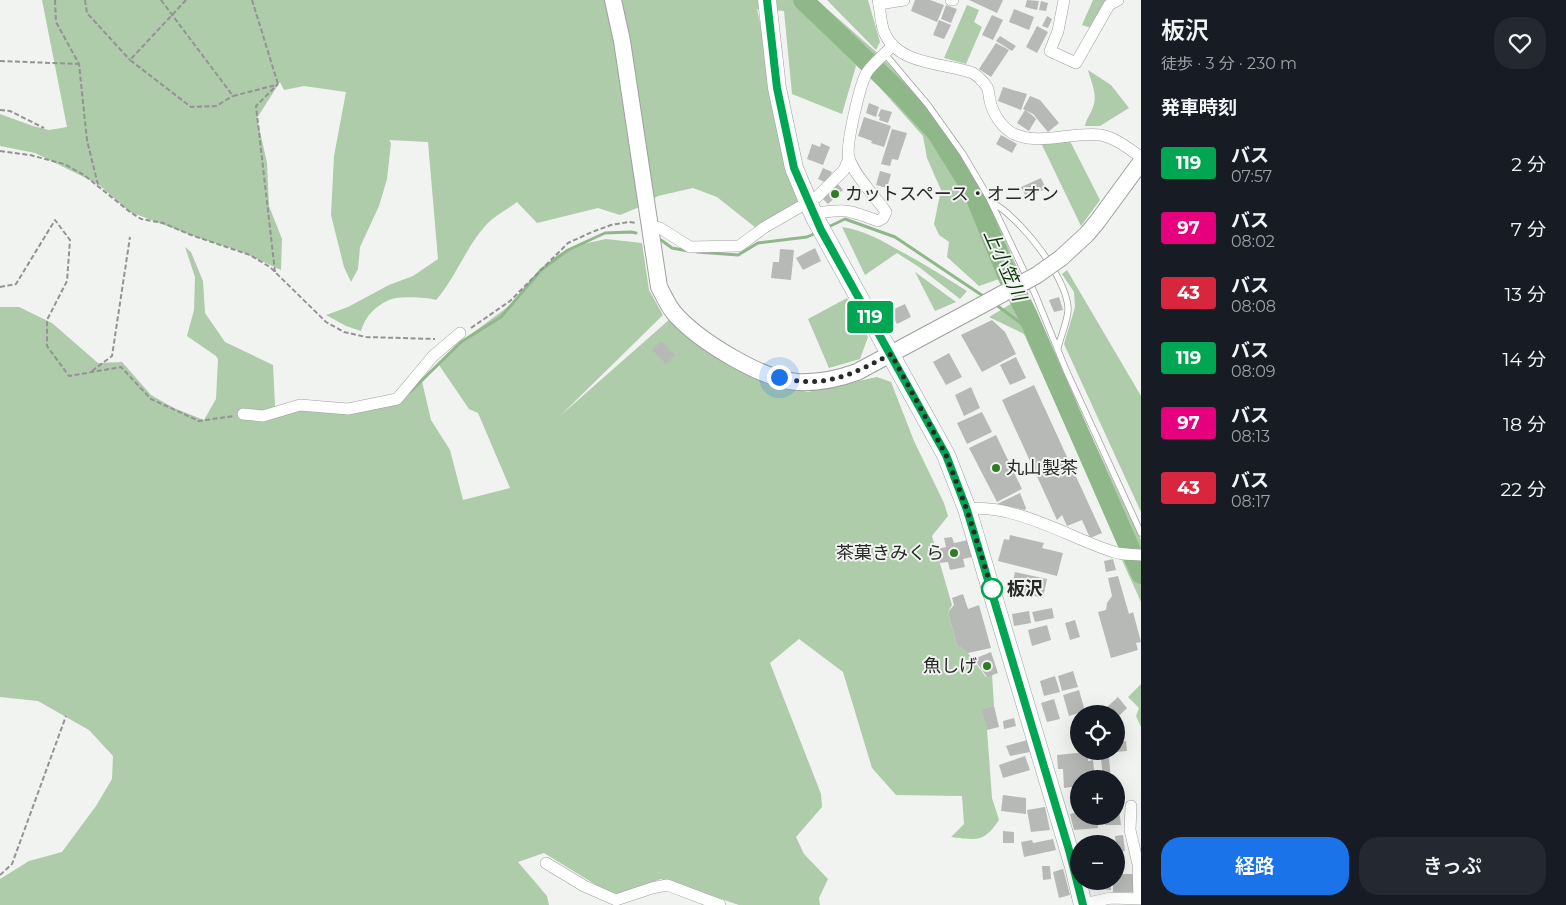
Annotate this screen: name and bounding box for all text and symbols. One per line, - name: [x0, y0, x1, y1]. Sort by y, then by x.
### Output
- text: 板沢: [1161, 16, 1209, 45]
- button: heart: [1494, 17, 1546, 69]
- text: 徒歩 · 3 分 · 230 m: [1161, 54, 1297, 73]
- text: 発車時刻: [1161, 96, 1237, 119]
- text: バス: [1231, 144, 1269, 167]
- text: 119: [1176, 152, 1201, 174]
- text: 2 分: [1511, 153, 1546, 176]
- text: 07:57: [1231, 167, 1272, 186]
- place label: カットスペース・オニオン: [845, 183, 1059, 205]
- marker: カットスペース・オニオン: [829, 188, 841, 200]
- text: バス: [1231, 209, 1269, 232]
- text: 97: [1177, 217, 1200, 239]
- text: 7 分: [1511, 218, 1546, 241]
- water label: 上小笠川: [979, 226, 1032, 306]
- text: 08:02: [1231, 232, 1275, 251]
- text: バス: [1231, 274, 1269, 297]
- text: 43: [1177, 282, 1200, 304]
- text: 13 分: [1504, 283, 1546, 306]
- text: 08:08: [1231, 297, 1276, 316]
- line badge: 119: [841, 301, 899, 333]
- text: 119: [857, 306, 883, 328]
- text: バス: [1231, 339, 1269, 362]
- text: 119: [1176, 347, 1201, 369]
- text: 14 分: [1503, 348, 1546, 371]
- text: 08:09: [1231, 362, 1276, 381]
- your location: [767, 365, 792, 390]
- text: バス: [1231, 404, 1269, 427]
- text: 97: [1177, 412, 1200, 434]
- text: 18 分: [1503, 413, 1546, 436]
- text: 08:13: [1231, 427, 1270, 446]
- place label: 丸山製茶: [1006, 457, 1078, 479]
- marker: 丸山製茶: [990, 462, 1002, 474]
- text: バス: [1231, 469, 1269, 492]
- text: 43: [1177, 477, 1200, 499]
- text: 22 分: [1500, 478, 1546, 501]
- text: 08:17: [1231, 492, 1270, 511]
- place label: 茶菓きみくら: [836, 542, 944, 564]
- marker: 茶菓きみくら: [948, 547, 960, 559]
- marker: 板沢: [981, 578, 1003, 600]
- place label: 板沢: [1007, 578, 1043, 600]
- place label: 魚しげ: [923, 655, 977, 677]
- marker: 魚しげ: [981, 660, 993, 672]
- map controls: [1070, 705, 1125, 890]
- button: locate: [1070, 705, 1125, 760]
- button: +: [1070, 770, 1125, 825]
- button: −: [1070, 835, 1125, 890]
- button: 経路: [1161, 837, 1349, 895]
- button: きっぷ: [1359, 837, 1546, 895]

